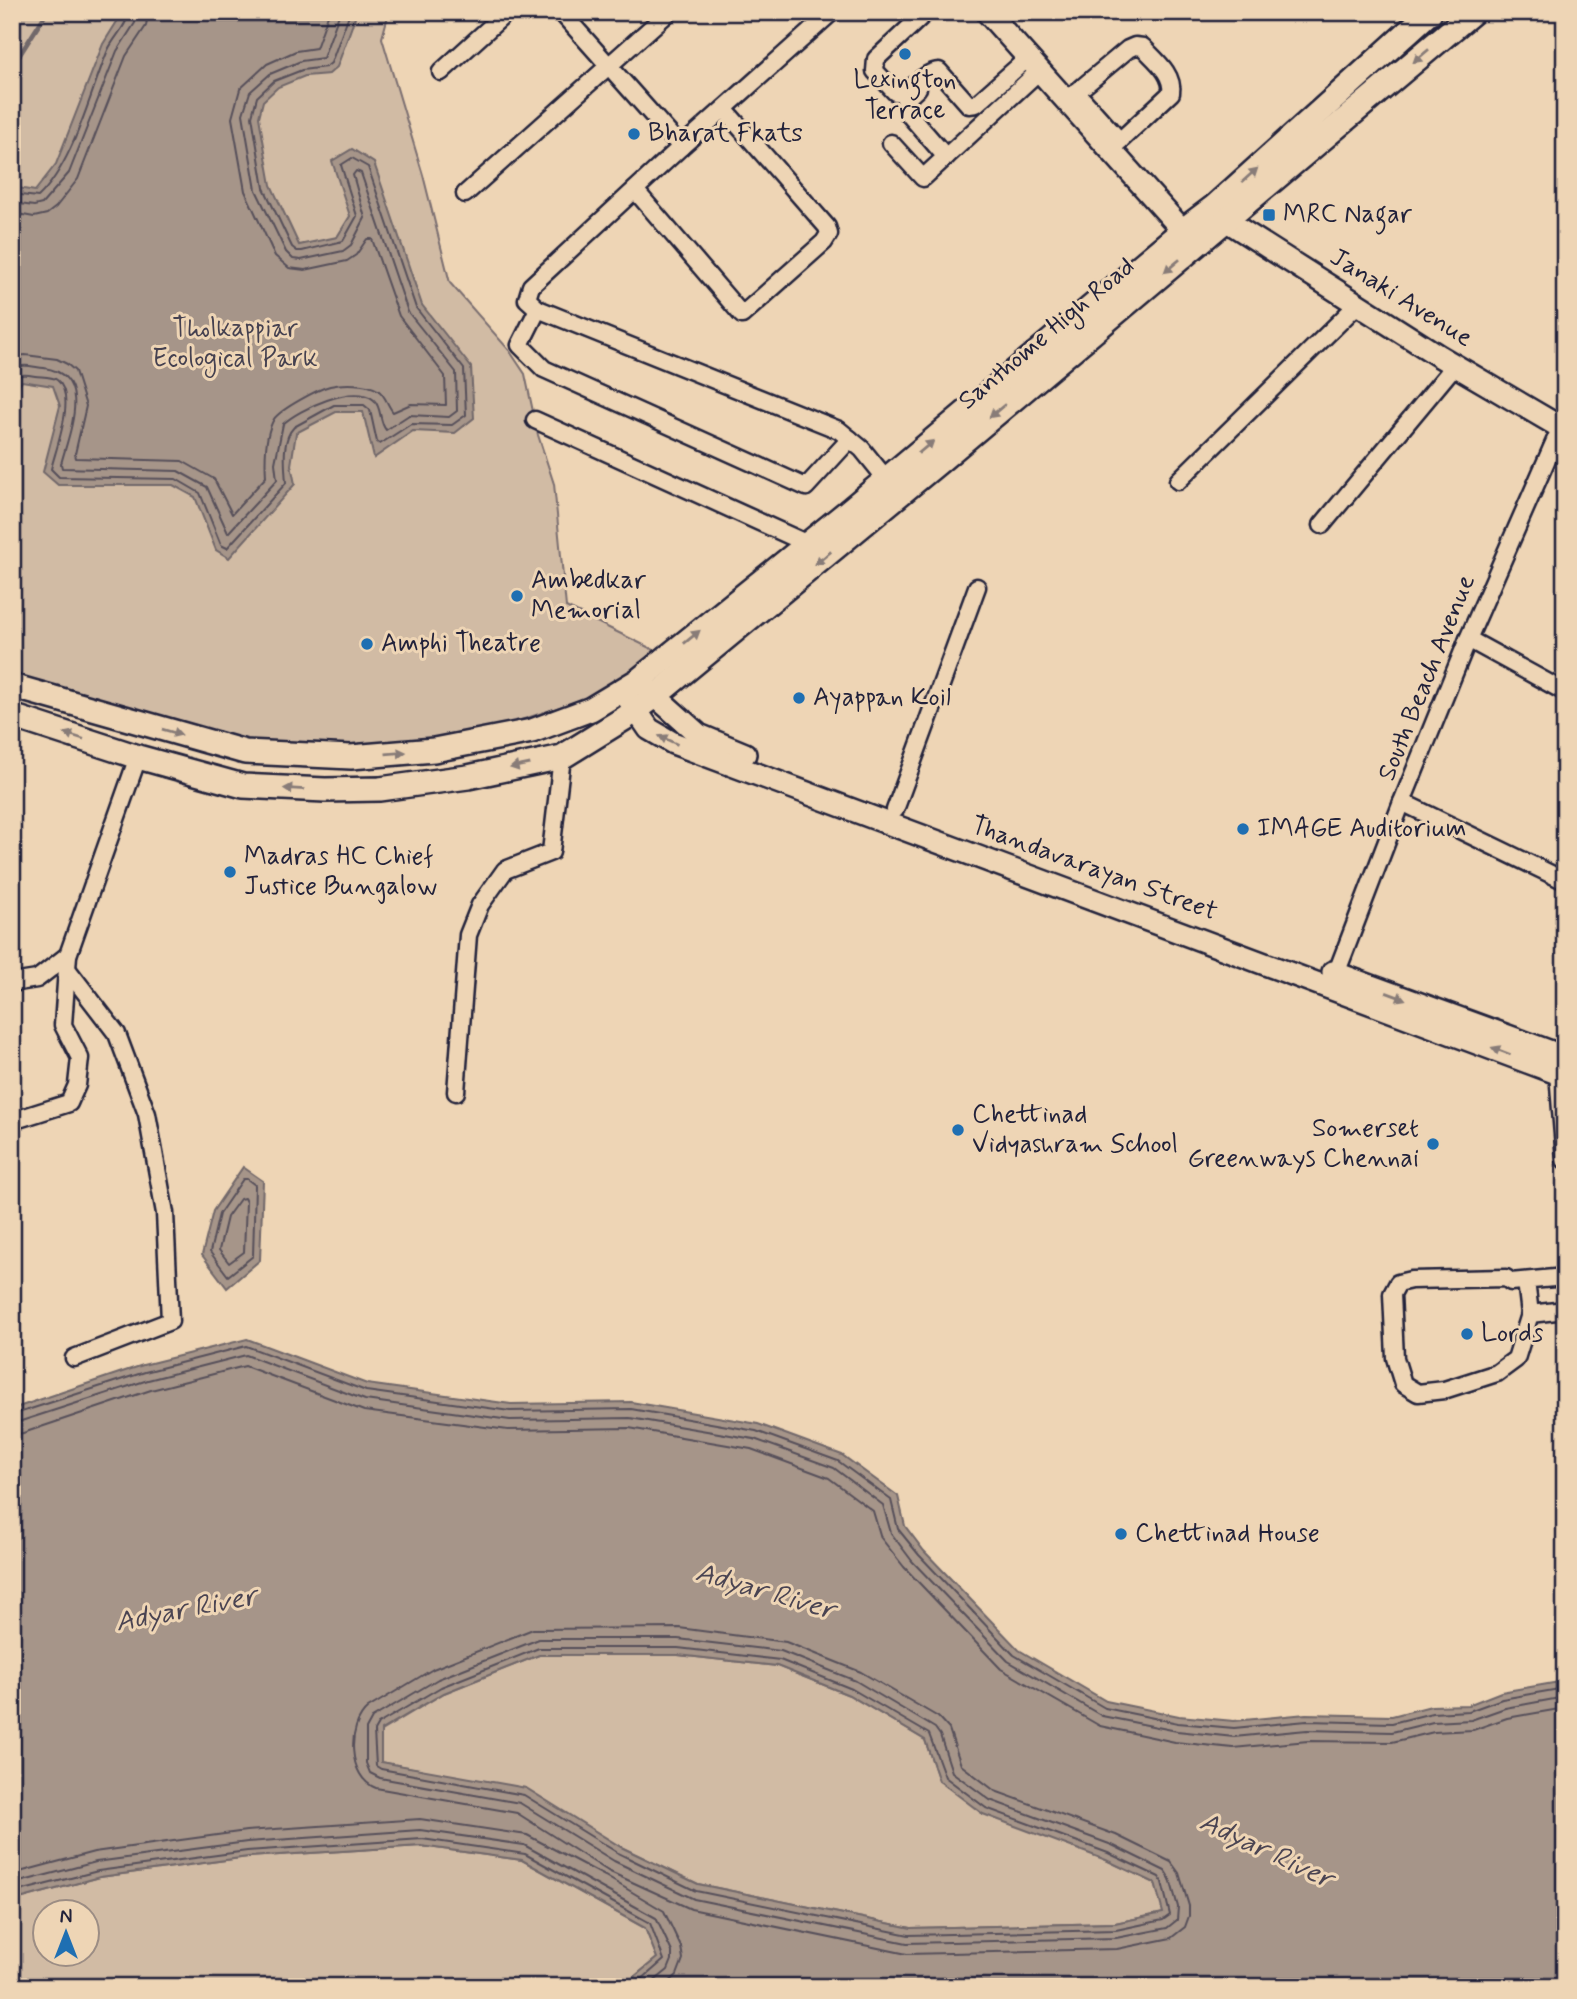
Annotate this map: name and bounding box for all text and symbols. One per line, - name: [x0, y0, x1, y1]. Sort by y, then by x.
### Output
- marker: Lexington Terrace: [897, 46, 913, 62]
- one-way arrow: [1412, 48, 1430, 64]
- place label: Lexington Terrace: [854, 64, 956, 128]
- place label: Bharat Fkats: [648, 117, 803, 151]
- marker: Bharat Fkats: [626, 126, 642, 142]
- one-way arrow: [1241, 167, 1258, 183]
- place label: MRC Nagar: [1283, 198, 1413, 235]
- marker: MRC Nagar: [1261, 207, 1277, 223]
- street label: Janaki Avenue: [1323, 241, 1479, 356]
- street label: Santhome High Road: [952, 250, 1144, 419]
- one-way arrow: [1164, 258, 1181, 273]
- park label: Tholkappiar Ecological Park: [152, 312, 318, 378]
- one-way arrow: [989, 403, 1006, 418]
- one-way arrow: [916, 440, 934, 455]
- one-way arrow: [815, 550, 832, 565]
- place label: Ambedkar Memorial: [531, 564, 647, 628]
- street label: South Beach Avenue: [1370, 570, 1484, 786]
- marker: Ambedkar Memorial: [509, 588, 525, 604]
- place label: Amphi Theatre: [381, 627, 541, 661]
- one-way arrow: [683, 630, 701, 645]
- marker: Amphi Theatre: [359, 636, 375, 652]
- place label: Ayappan Koil: [813, 681, 951, 715]
- marker: Ayappan Koil: [791, 690, 807, 706]
- one-way arrow: [162, 727, 183, 737]
- one-way arrow: [64, 730, 85, 741]
- one-way arrow: [658, 734, 679, 745]
- one-way arrow: [386, 747, 408, 758]
- one-way arrow: [509, 761, 531, 772]
- one-way arrow: [283, 783, 305, 794]
- street label: Thandavarayan Street: [966, 809, 1222, 929]
- place label: IMAGE Auditorium: [1257, 812, 1466, 846]
- marker: IMAGE Auditorium: [1235, 821, 1251, 837]
- place label: Madras HC Chief Justice Bungalow: [244, 840, 437, 904]
- marker: Madras HC Chief Justice Bungalow: [222, 864, 238, 880]
- one-way arrow: [1386, 990, 1407, 1001]
- one-way arrow: [1490, 1046, 1511, 1057]
- place label: Chettinad Vidyashram School: [972, 1098, 1178, 1162]
- place label: Somerset Greenways Chennai: [1187, 1112, 1419, 1176]
- marker: Chettinad Vidyashram School: [950, 1122, 966, 1138]
- marker: Somerset Greenways Chennai: [1425, 1136, 1441, 1152]
- place label: Lords: [1481, 1317, 1543, 1351]
- marker: Lords: [1459, 1326, 1475, 1342]
- place label: Chettinad House: [1135, 1517, 1320, 1551]
- marker: Chettinad House: [1113, 1526, 1129, 1542]
- water label: Adyar River: [691, 1555, 843, 1631]
- water label: Adyar River: [112, 1577, 264, 1642]
- water label: Adyar River: [1193, 1804, 1342, 1900]
- north arrow: [32, 1898, 102, 1968]
- text: N: [60, 1905, 72, 1930]

